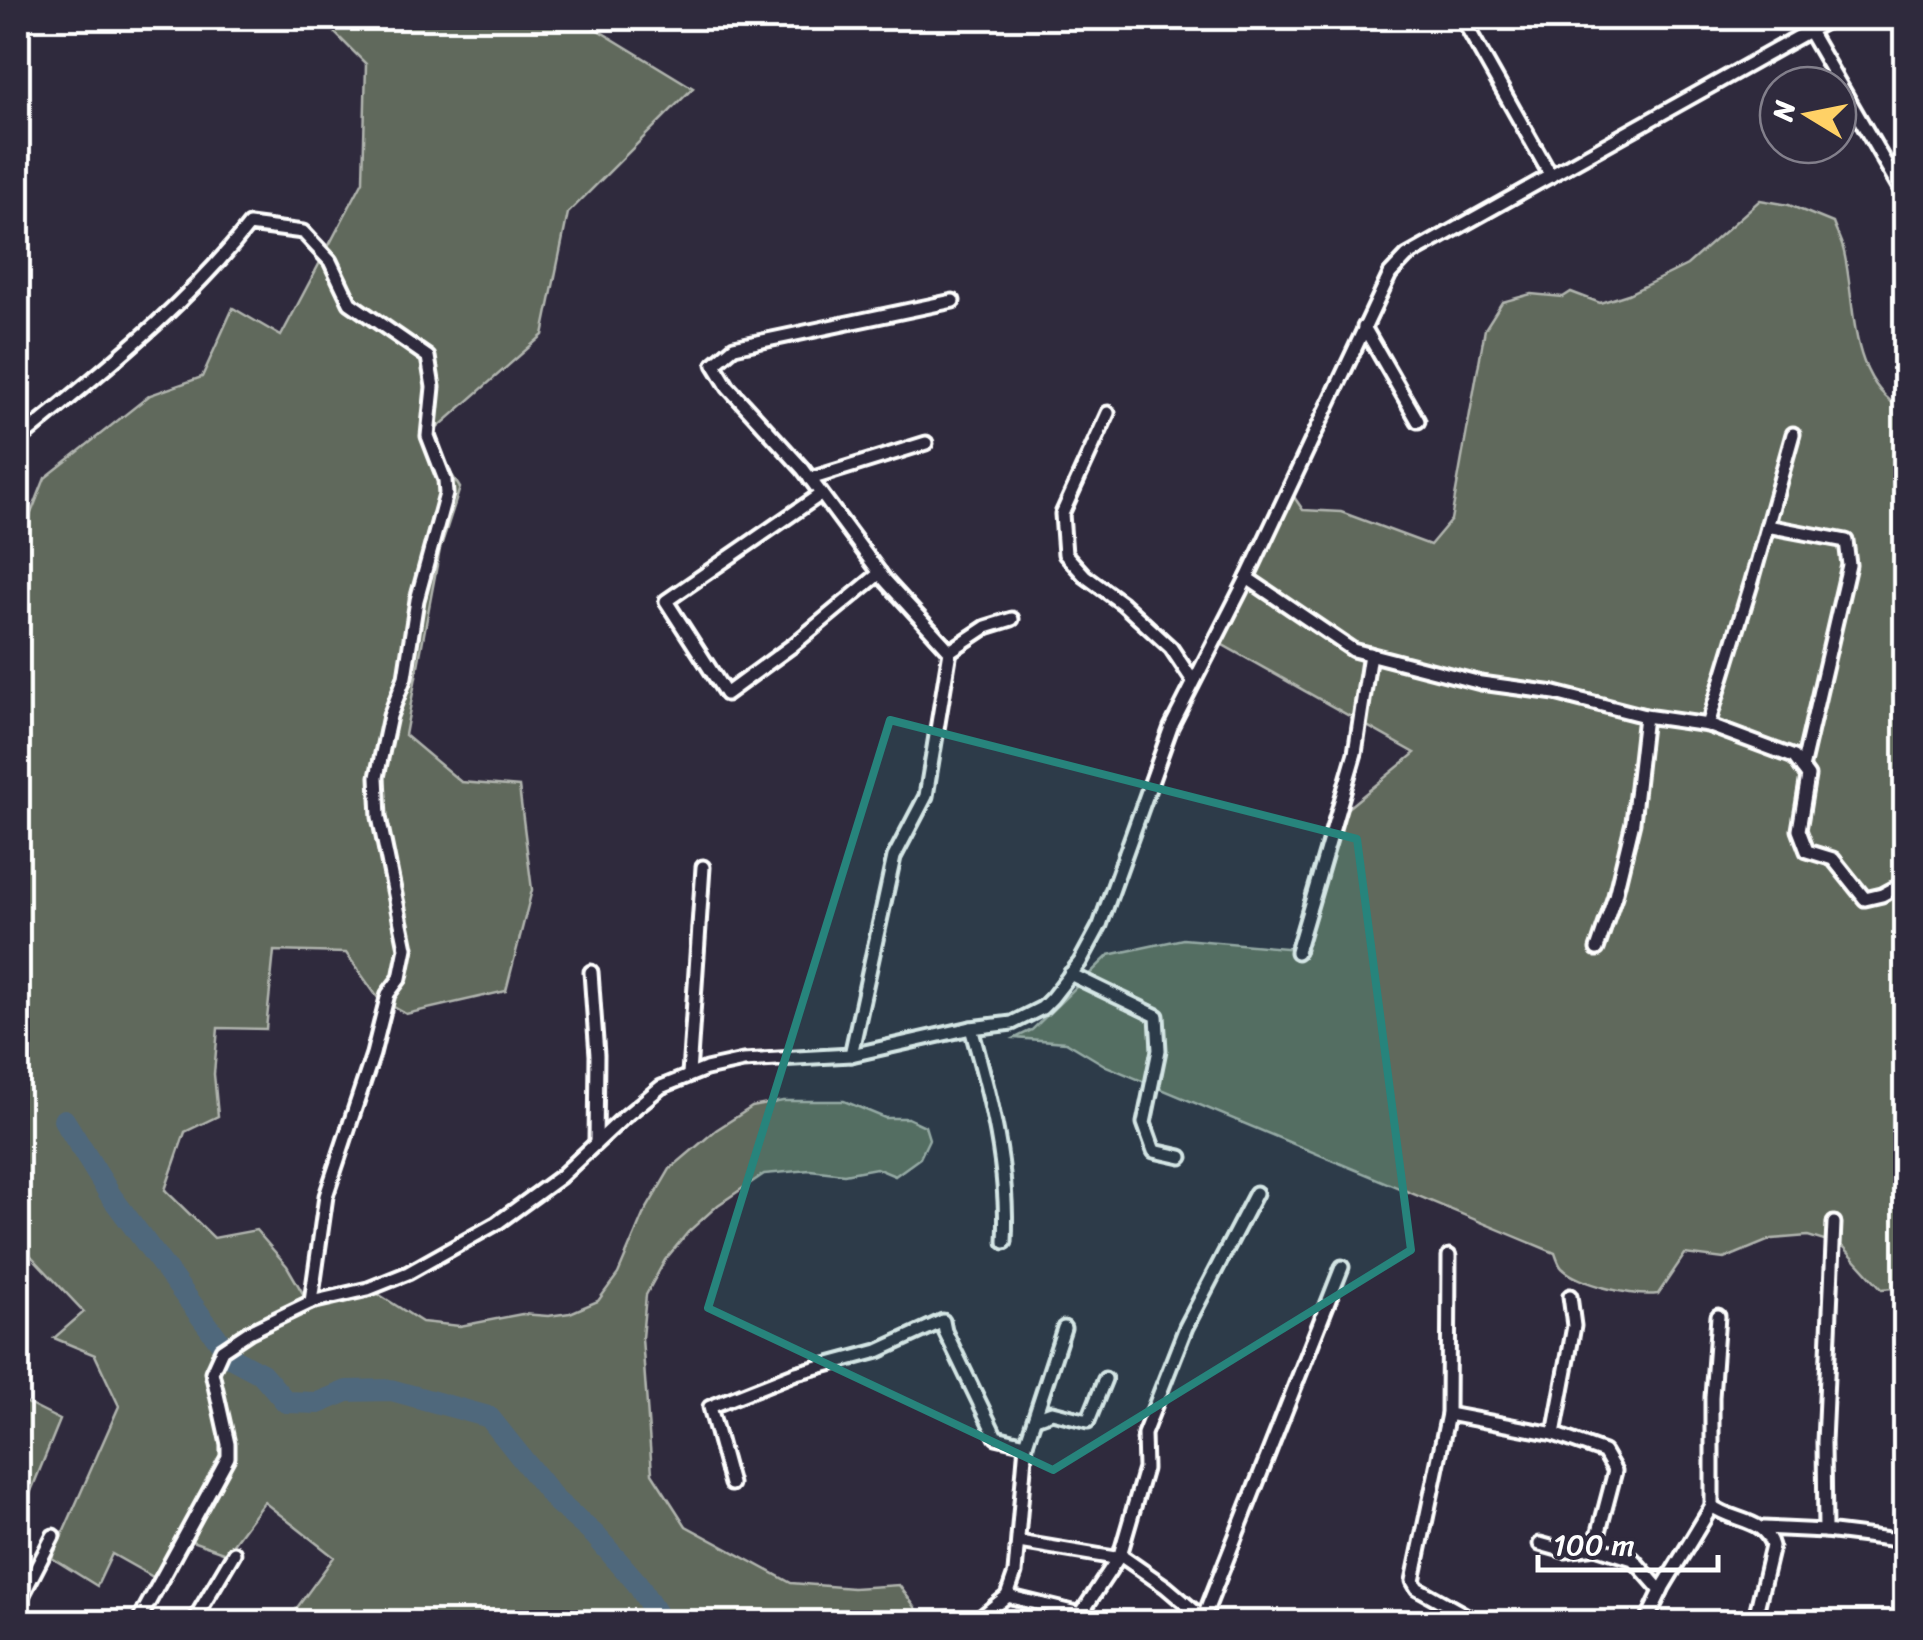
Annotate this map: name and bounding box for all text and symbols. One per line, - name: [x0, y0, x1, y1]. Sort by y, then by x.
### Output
- north arrow: [1758, 65, 1858, 165]
- text: N: [1758, 96, 1810, 126]
- scale bar: [1538, 1510, 1718, 1572]
- text: 100 m: [1553, 1518, 1635, 1572]

